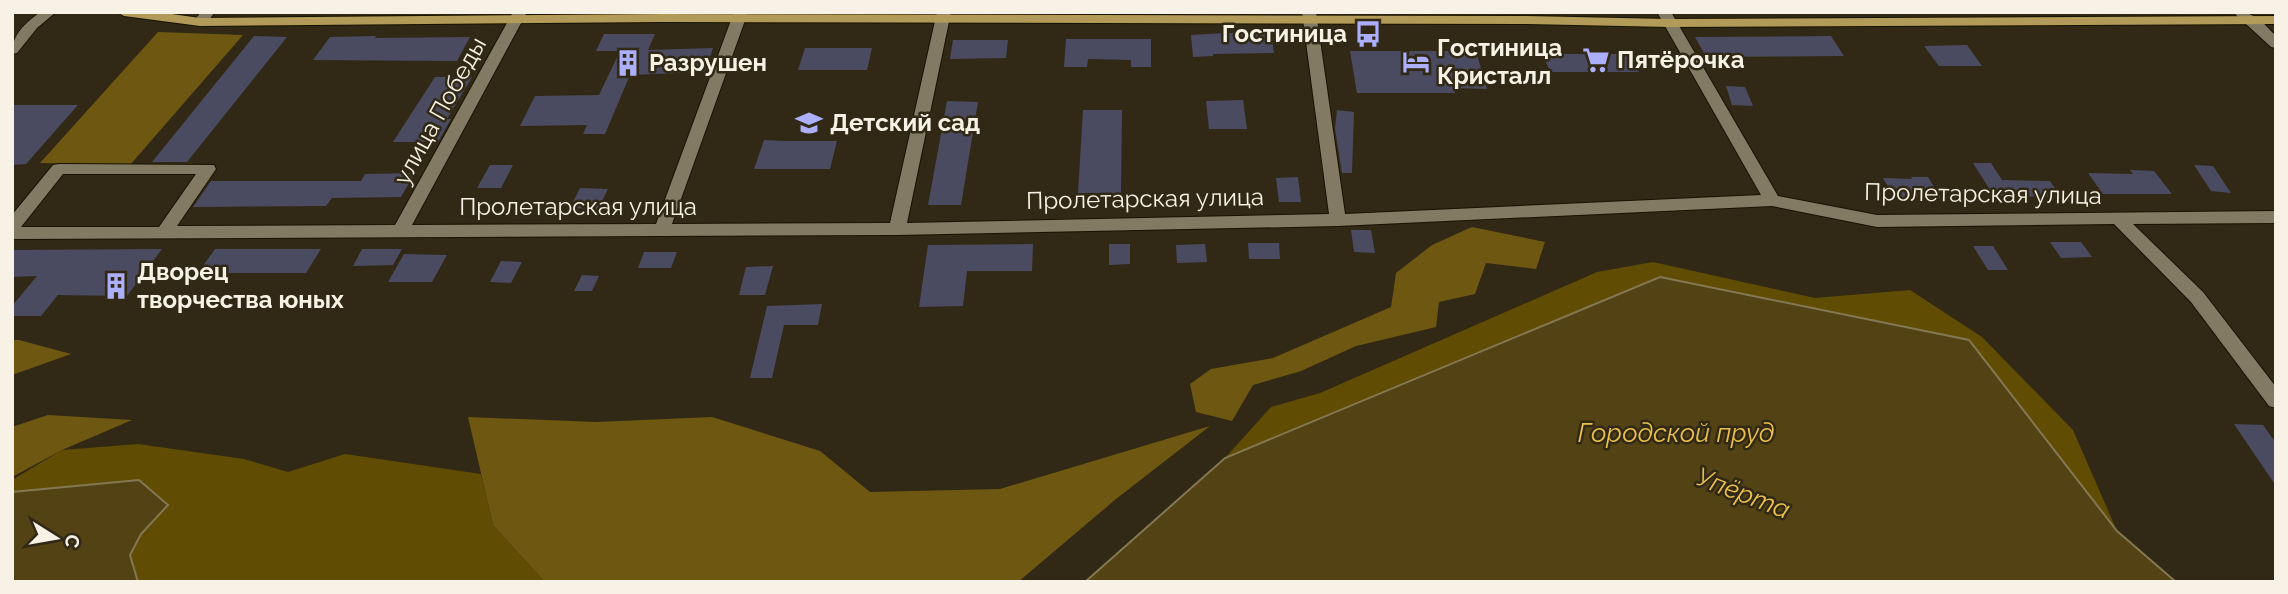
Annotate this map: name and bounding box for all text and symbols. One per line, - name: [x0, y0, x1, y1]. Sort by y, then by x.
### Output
- place label: Гостиница: [1222, 19, 1347, 48]
- bus stop icon: Гостиница: [1353, 19, 1383, 49]
- street label: улица Победы: [387, 32, 492, 190]
- place label: Гостиница Кристалл: [1437, 33, 1563, 90]
- supermarket icon: Пятёрочка: [1581, 45, 1611, 75]
- place label: Пятёрочка: [1617, 45, 1745, 74]
- hotel icon: Гостиница Кристалл: [1401, 47, 1431, 77]
- building icon: Разрушен: [613, 48, 643, 78]
- place label: Разрушен: [649, 48, 767, 77]
- school or university icon: Детский сад: [794, 108, 824, 138]
- place label: Детский сад: [830, 108, 980, 137]
- street label: Пролетарская улица: [1864, 177, 2102, 210]
- street label: Пролетарская улица: [1026, 182, 1264, 215]
- street label: Пролетарская улица: [459, 192, 697, 221]
- place label: Дворец творчества юных: [137, 257, 344, 314]
- building icon: Дворец творчества юных: [101, 271, 131, 301]
- water label: Городской пруд: [1578, 418, 1774, 448]
- water label: Упёрта: [1692, 461, 1794, 525]
- north arrow: [21, 503, 91, 573]
- text: С: [61, 533, 85, 550]

